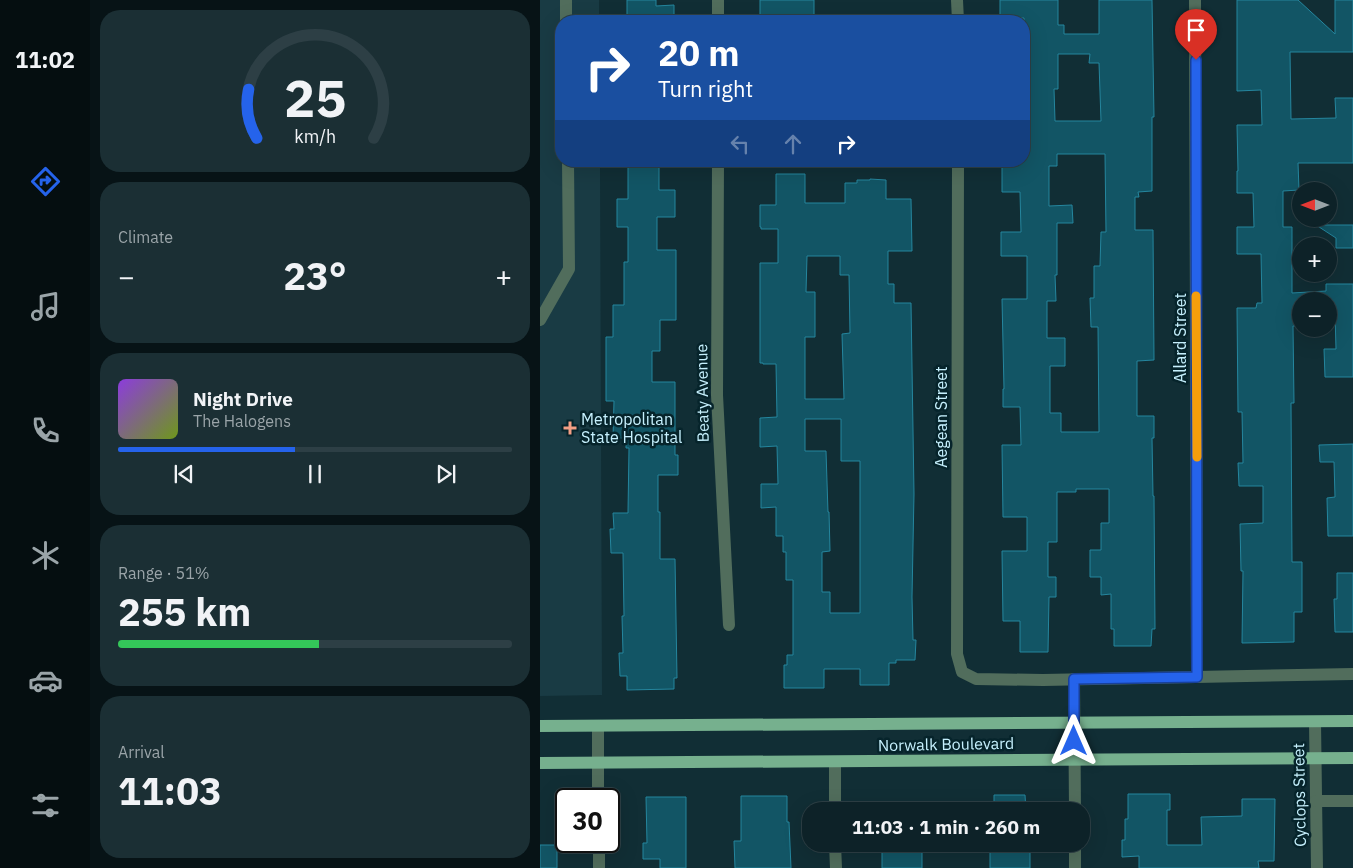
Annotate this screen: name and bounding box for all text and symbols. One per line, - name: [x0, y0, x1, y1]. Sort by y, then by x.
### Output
- pin: [1175, 9, 1217, 60]
- icon: arrive: [1182, 16, 1210, 44]
- text: 20 m: [658, 30, 740, 76]
- icon: right: [575, 35, 640, 100]
- text: 11:02: [15, 45, 75, 74]
- text: 25: [284, 64, 346, 131]
- text: Turn right: [658, 74, 753, 103]
- text: km/h: [294, 125, 336, 148]
- icon: left: [726, 130, 754, 158]
- icon: ahead: [779, 130, 807, 158]
- icon: right: [832, 130, 860, 158]
- icon: directions: [28, 164, 63, 199]
- north arrow: [1292, 182, 1338, 228]
- map controls: [1292, 182, 1337, 337]
- text: Climate: [118, 227, 173, 247]
- button: +: [1292, 237, 1337, 282]
- text: 23°: [283, 251, 347, 300]
- text: −: [118, 258, 135, 295]
- text: +: [495, 258, 512, 295]
- icon: music: [28, 289, 63, 324]
- button: −: [1292, 292, 1337, 337]
- street label: Allard Street: [1170, 293, 1190, 383]
- street label: Beaty Avenue: [691, 343, 713, 442]
- street label: Aegean Street: [931, 366, 951, 468]
- text: Night Drive: [193, 387, 293, 411]
- place label: Metropolitan State Hospital: [581, 409, 682, 447]
- text: The Halogens: [193, 411, 291, 431]
- icon: phone: [28, 413, 63, 448]
- marker: Metropolitan State Hospital: [563, 421, 577, 435]
- icon: previous: [170, 460, 198, 488]
- icon: pause: [301, 460, 329, 488]
- icon: next: [432, 460, 460, 488]
- icon: climate: [28, 538, 63, 573]
- text: Range · 51%: [118, 563, 210, 583]
- text: 255 km: [118, 587, 251, 636]
- icon: car: [28, 663, 63, 698]
- position arrow: [1047, 714, 1099, 766]
- street label: Norwalk Boulevard: [878, 733, 1014, 755]
- text: Arrival: [118, 742, 165, 762]
- street label: Cyclops Street: [1288, 743, 1310, 847]
- text: 11:03: [118, 766, 222, 815]
- icon: filters: [28, 788, 63, 823]
- speed limit sign: 30: [555, 788, 620, 853]
- text: 11:03 · 1 min · 260 m: [852, 815, 1040, 839]

